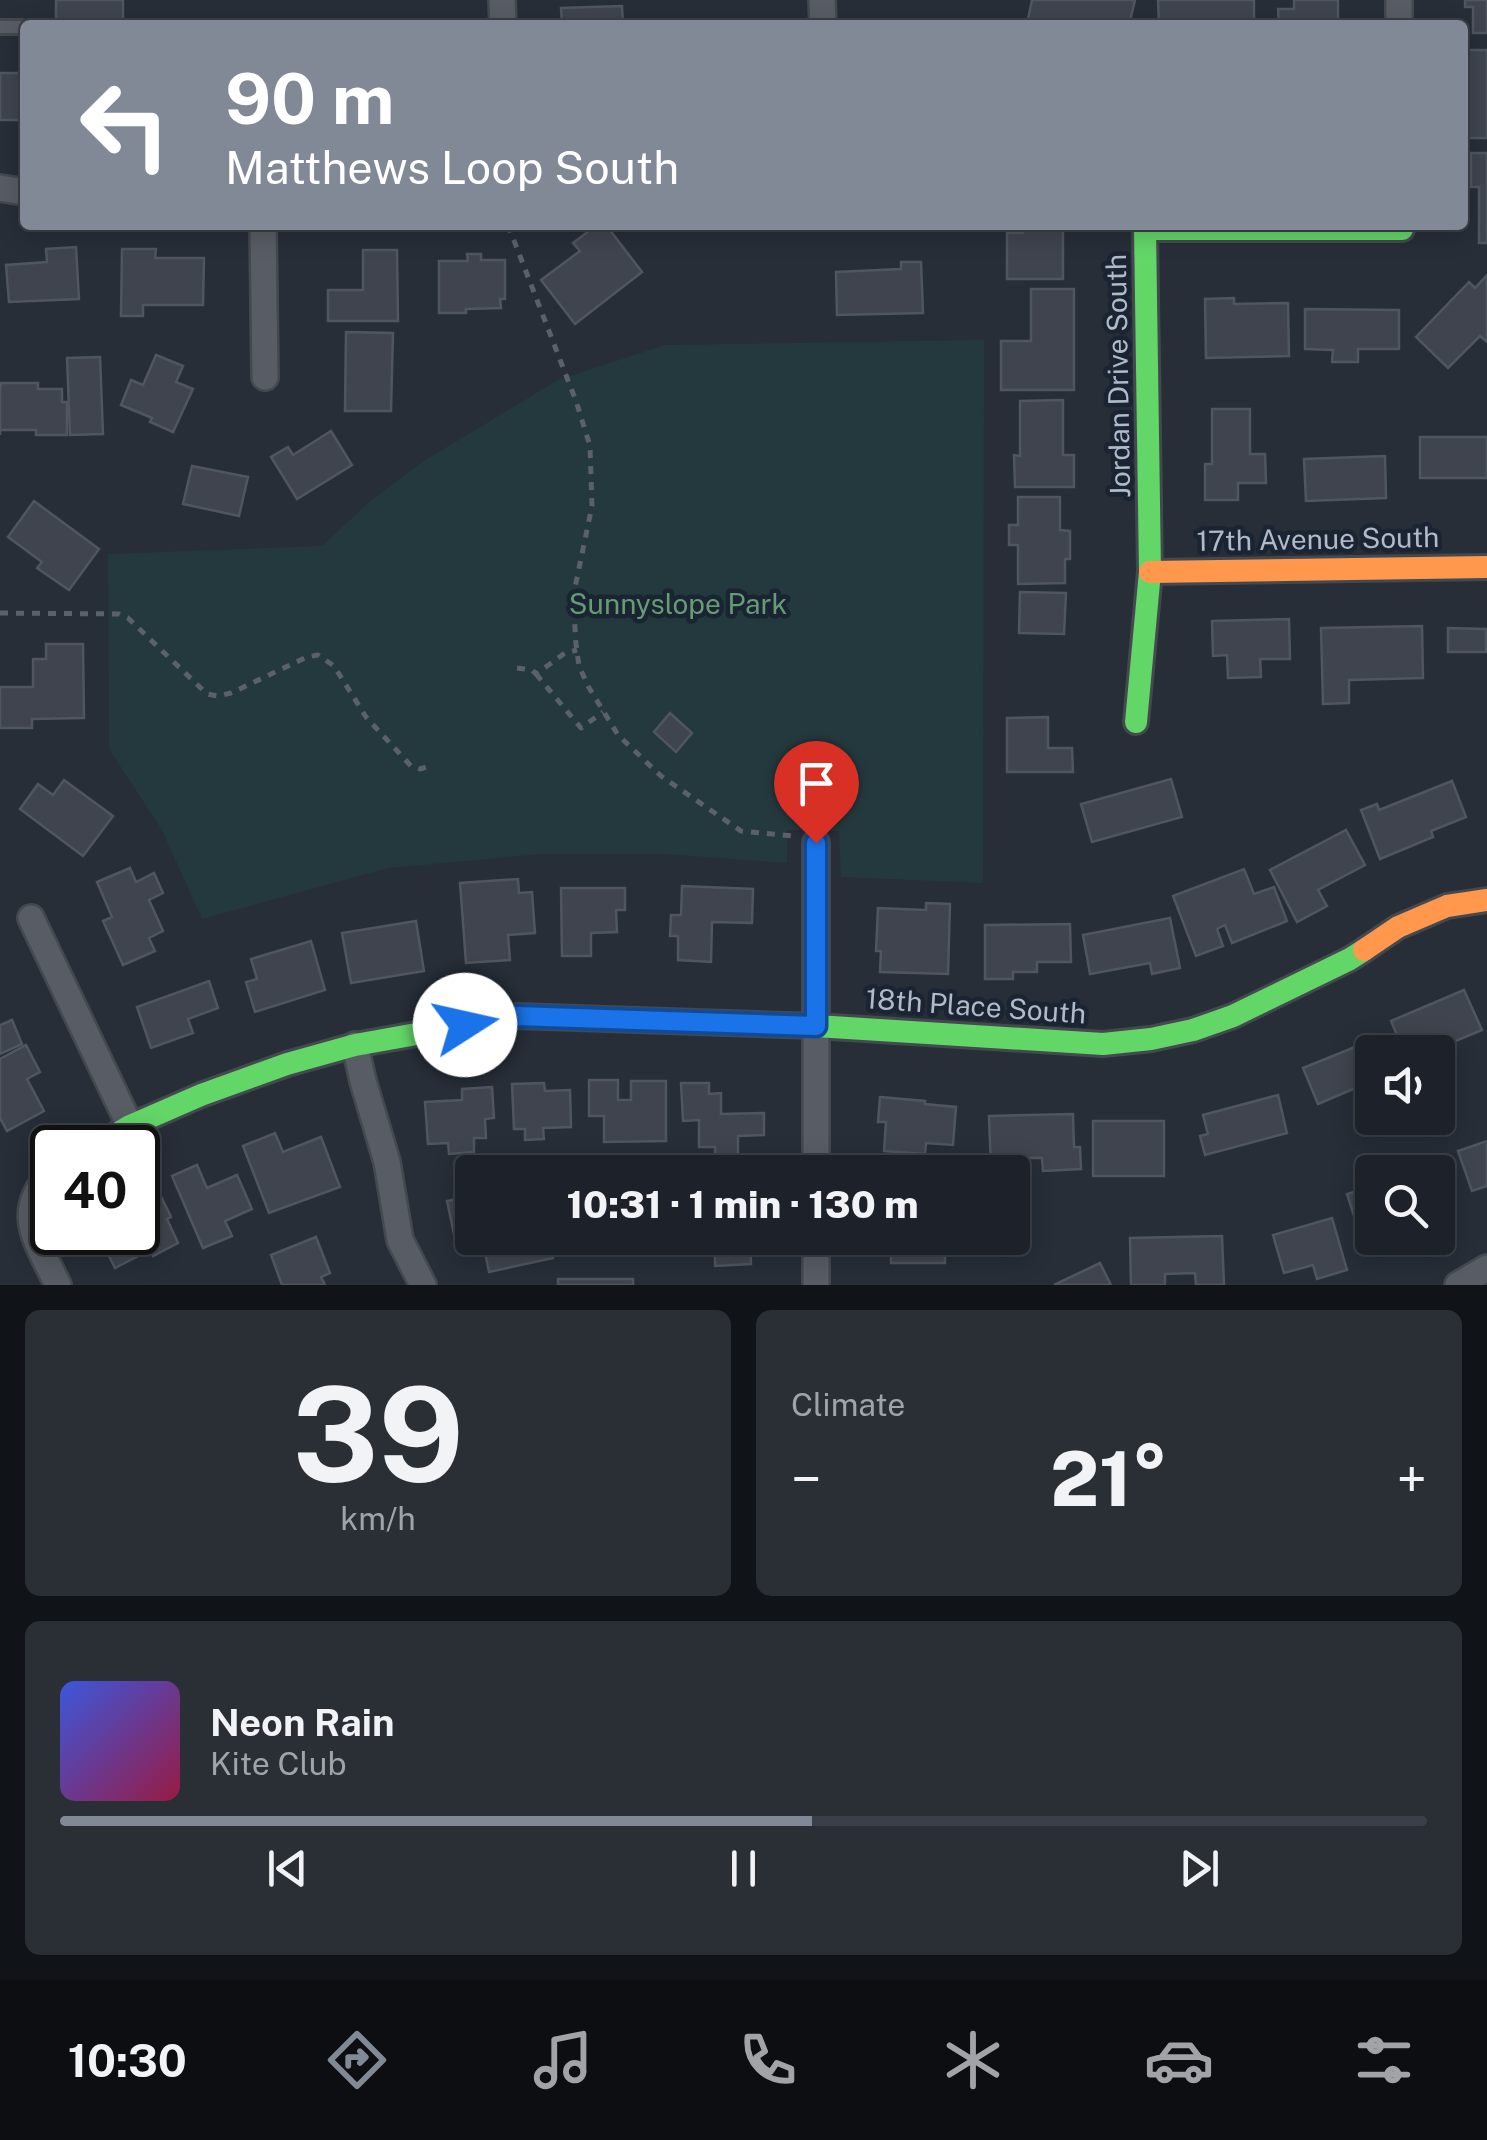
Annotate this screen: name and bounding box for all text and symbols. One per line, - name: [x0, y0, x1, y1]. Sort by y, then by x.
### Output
- text: 90 m: [225, 57, 395, 140]
- icon: left: [60, 60, 190, 190]
- text: Matthews Loop South: [225, 141, 679, 194]
- street label: Jordan Drive South: [1099, 254, 1136, 498]
- street label: 17th Avenue South: [1196, 520, 1440, 557]
- park label: Sunnyslope Park: [569, 587, 787, 620]
- pin: [774, 741, 859, 844]
- icon: arrive: [789, 756, 844, 811]
- position arrow: [413, 973, 517, 1077]
- street label: 18th Place South: [865, 981, 1087, 1030]
- map controls: [1355, 1035, 1455, 1255]
- button: sound: [1355, 1035, 1455, 1135]
- speed limit sign: 40: [30, 1125, 160, 1255]
- button: search: [1355, 1155, 1455, 1255]
- text: 10:31 · 1 min · 130 m: [566, 1182, 919, 1227]
- text: 39: [292, 1359, 464, 1511]
- text: Climate: [791, 1386, 905, 1423]
- text: 21°: [1050, 1435, 1168, 1523]
- text: −: [791, 1447, 822, 1511]
- text: +: [1397, 1447, 1427, 1511]
- text: km/h: [340, 1500, 416, 1537]
- text: Neon Rain: [210, 1700, 394, 1745]
- text: Kite Club: [210, 1745, 347, 1782]
- icon: previous: [260, 1841, 315, 1896]
- icon: pause: [716, 1841, 771, 1896]
- icon: next: [1172, 1841, 1227, 1896]
- icon: directions: [322, 2025, 392, 2095]
- icon: music: [528, 2025, 598, 2095]
- icon: phone: [733, 2025, 803, 2095]
- icon: climate: [938, 2025, 1008, 2095]
- icon: car: [1144, 2025, 1214, 2095]
- icon: filters: [1349, 2025, 1419, 2095]
- text: 10:30: [68, 2034, 187, 2087]

